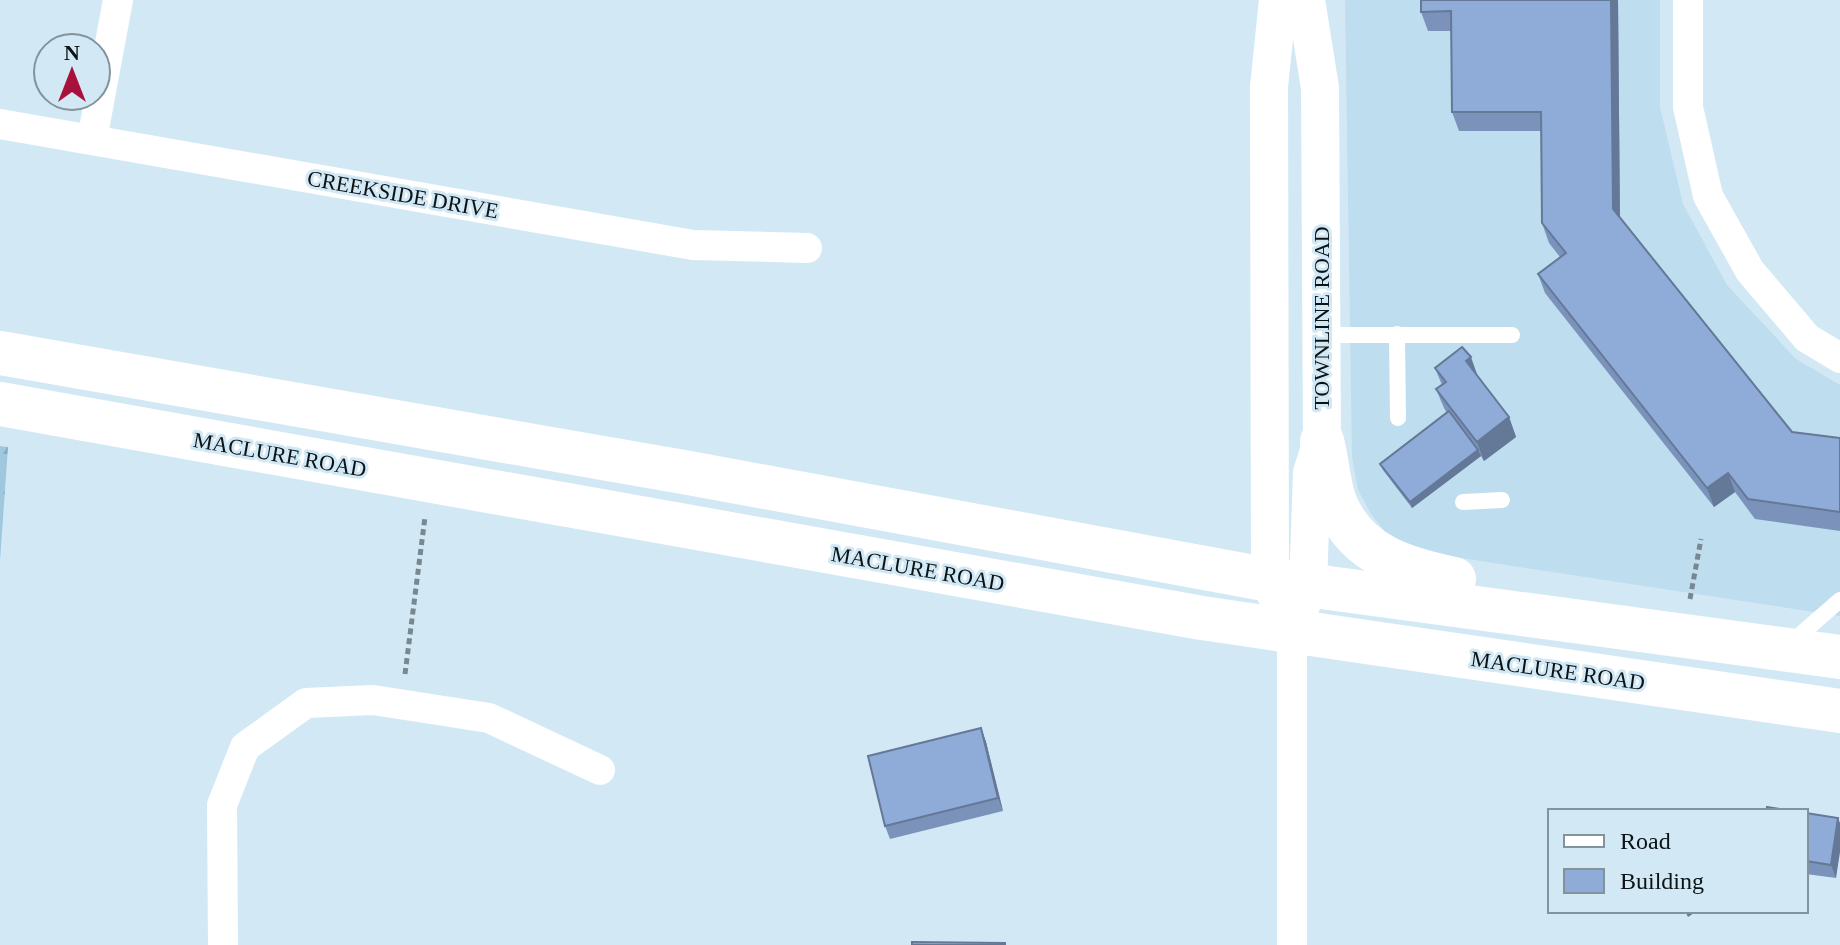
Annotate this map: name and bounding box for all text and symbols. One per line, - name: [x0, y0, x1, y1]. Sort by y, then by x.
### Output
- north arrow: [32, 32, 112, 112]
- text: N: [64, 40, 80, 65]
- street label: CREEKSIDE DRIVE: [305, 165, 500, 224]
- street label: TOWNLINE ROAD: [1309, 226, 1334, 410]
- street label: MACLURE ROAD: [191, 427, 368, 482]
- street label: MACLURE ROAD: [829, 541, 1006, 596]
- street label: MACLURE ROAD: [1469, 646, 1647, 695]
- legend: [1548, 809, 1808, 913]
- text: Road: [1620, 828, 1671, 854]
- text: Building: [1620, 868, 1704, 894]

